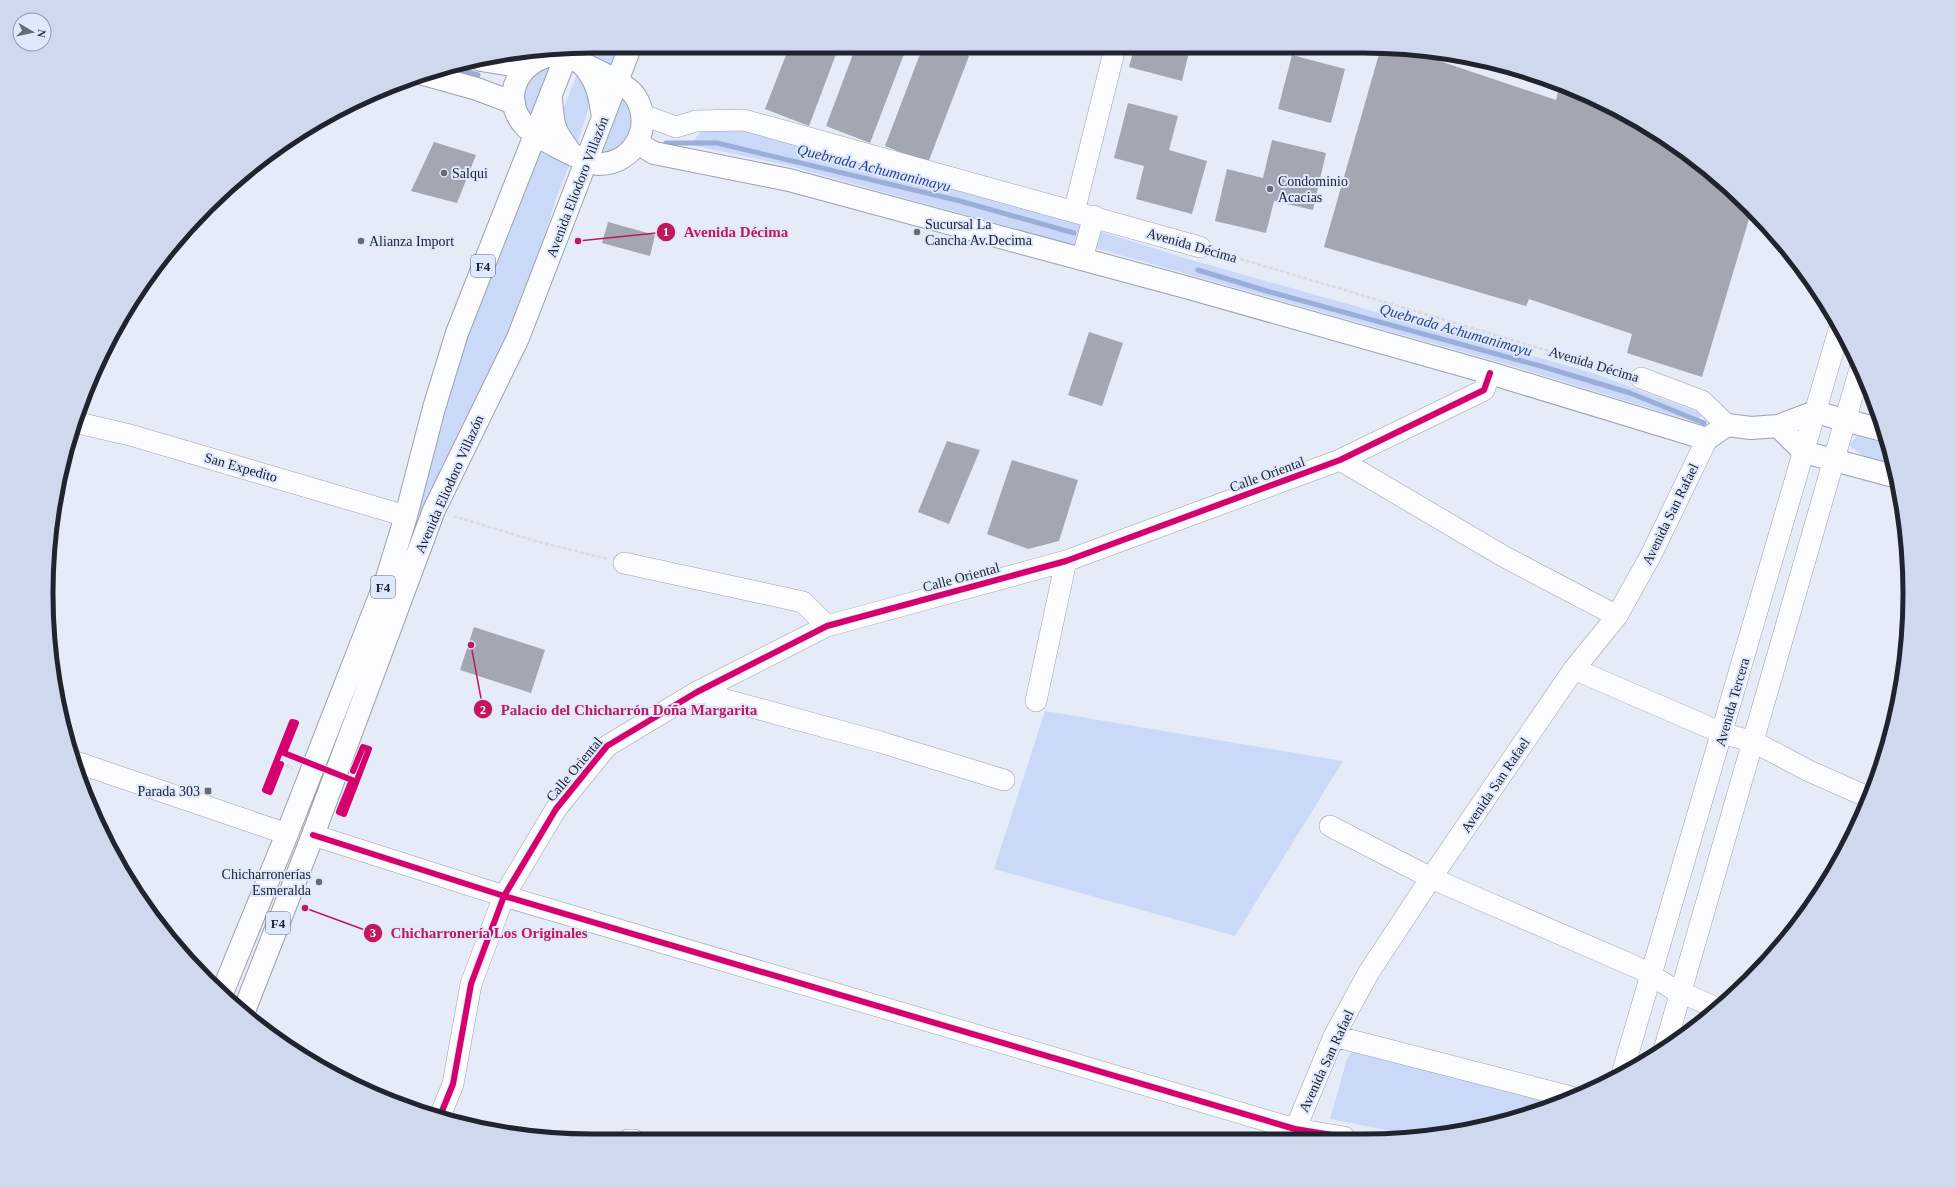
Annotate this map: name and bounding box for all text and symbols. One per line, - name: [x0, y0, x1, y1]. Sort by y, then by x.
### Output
- north arrow: [12, 12, 52, 52]
- text: N: [35, 29, 48, 38]
- street label: Avenida Eliodoro Villazón: [544, 115, 611, 260]
- water label: Quebrada Achumanimayu: [796, 141, 952, 195]
- place label: Salqui: [452, 166, 488, 181]
- marker: Salqui: [439, 168, 449, 178]
- place label: Condominio Acacias: [1278, 174, 1348, 205]
- marker: Condominio Acacias: [1265, 184, 1275, 194]
- place label: Sucursal La Cancha Av.Decima: [925, 217, 1033, 248]
- callout: Avenida Décima: [656, 218, 796, 245]
- text: Avenida Décima: [684, 224, 789, 240]
- text: 1: [663, 225, 669, 239]
- street label: Avenida Décima: [1145, 225, 1240, 266]
- marker: Sucursal La Cancha Av.Decima: [912, 227, 922, 237]
- place label: Alianza Import: [369, 234, 454, 249]
- marker: Alianza Import: [356, 236, 366, 246]
- road number: F4: [471, 255, 495, 277]
- water label: Quebrada Achumanimayu: [1378, 301, 1534, 359]
- street label: Avenida Décima: [1547, 344, 1641, 386]
- street label: Avenida Eliodoro Villazón: [412, 413, 487, 556]
- street label: San Expedito: [203, 450, 279, 485]
- street label: Calle Oriental: [1228, 454, 1307, 495]
- street label: Avenida San Rafael: [1639, 461, 1702, 567]
- street label: Calle Oriental: [921, 560, 1001, 595]
- road number: F4: [371, 576, 395, 598]
- street label: Avenida Tercera: [1713, 655, 1753, 748]
- callout: Palacio del Chicharrón Doña Margarita: [473, 696, 766, 723]
- text: Palacio del Chicharrón Doña Margarita: [501, 702, 758, 718]
- text: 2: [480, 703, 486, 717]
- street label: Calle Oriental: [543, 734, 606, 804]
- street label: Avenida San Rafael: [1458, 735, 1533, 835]
- place label: Parada 303: [137, 784, 200, 799]
- marker: Parada 303: [203, 786, 213, 796]
- place label: Chicharronerías Esmeralda: [222, 867, 312, 898]
- marker: Chicharronerías Esmeralda: [314, 877, 324, 887]
- road number: F4: [266, 912, 290, 934]
- callout: Chicharronería Los Originales: [363, 919, 596, 946]
- text: Chicharronería Los Originales: [390, 925, 588, 941]
- text: 3: [370, 926, 376, 940]
- street label: Avenida San Rafael: [1296, 1008, 1357, 1115]

